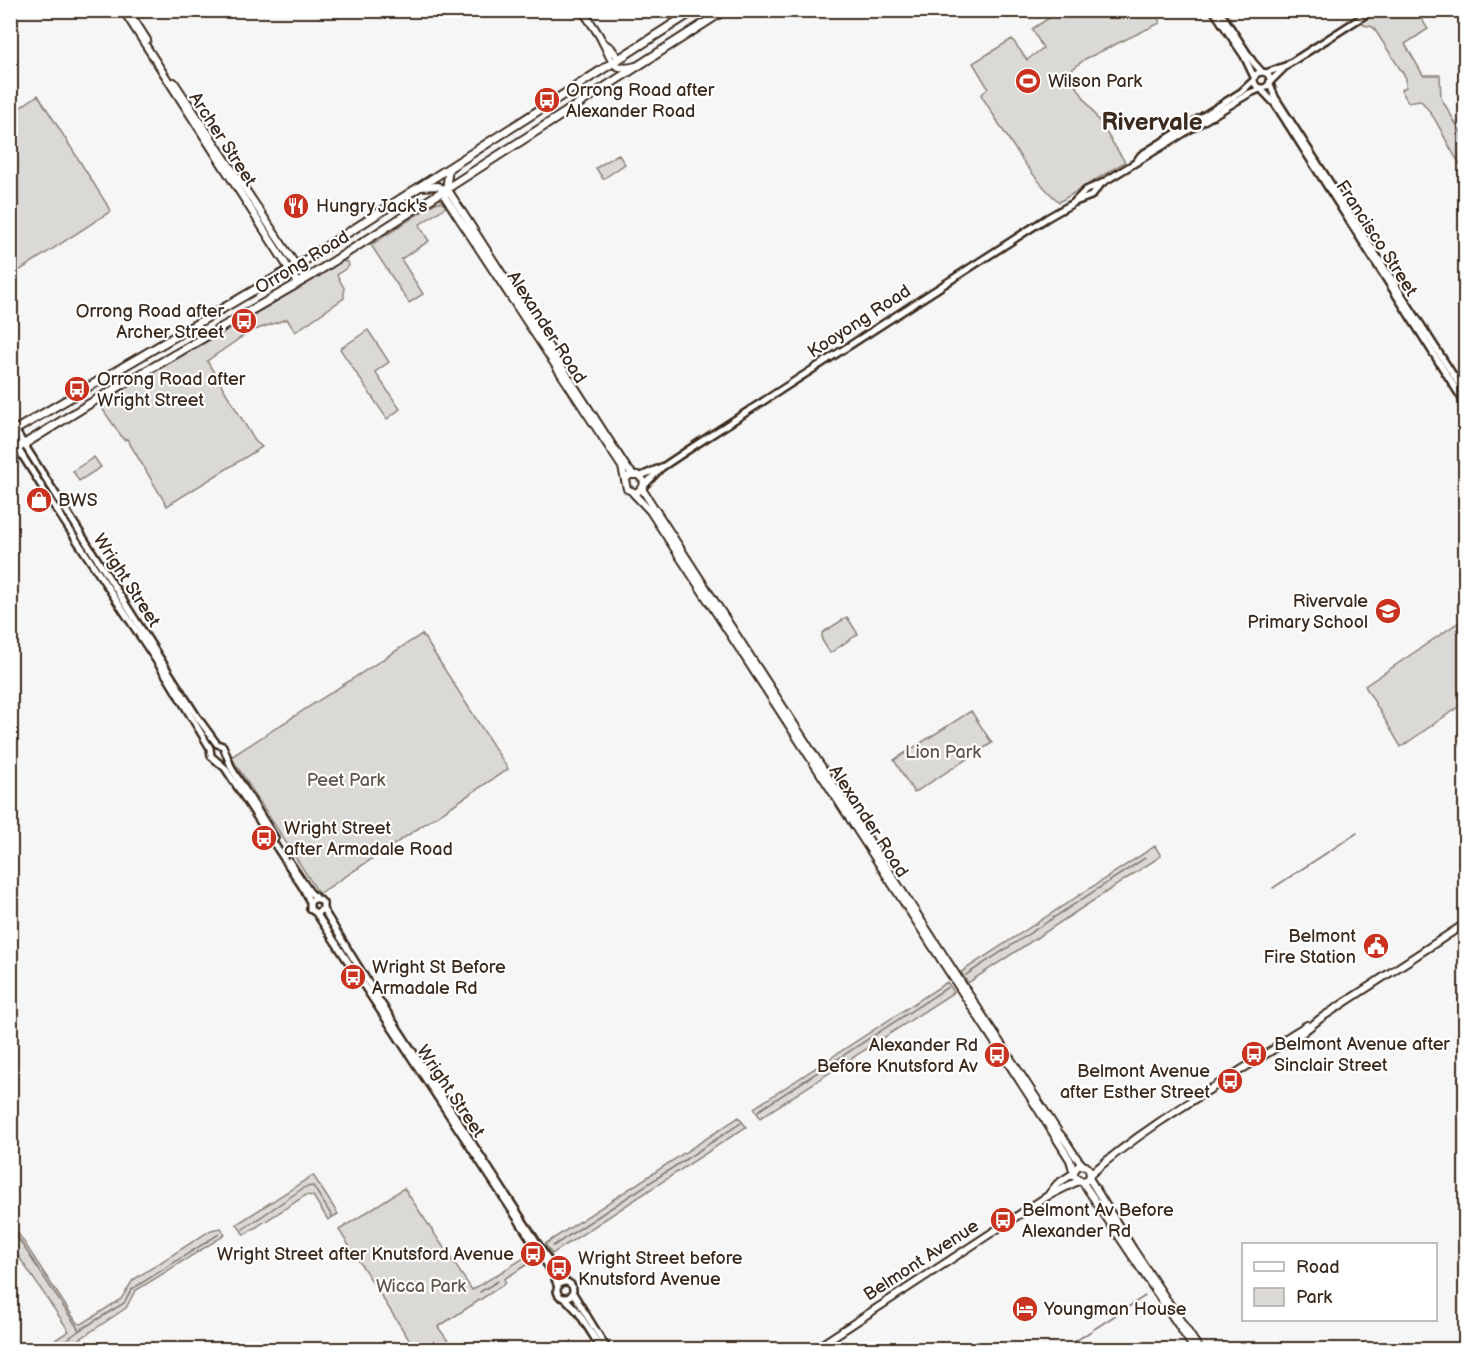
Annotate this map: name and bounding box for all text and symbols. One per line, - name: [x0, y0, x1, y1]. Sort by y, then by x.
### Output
- sports icon: Wilson Park: [1013, 66, 1043, 96]
- place label: Wilson Park: [1048, 71, 1142, 92]
- place label: Orrong Road after Alexander Road: [566, 80, 715, 122]
- bus stop icon: Orrong Road after Alexander Road: [532, 85, 562, 115]
- street label: Archer Street: [184, 88, 261, 191]
- district label: Rivervale: [1101, 108, 1203, 137]
- street label: Francisco Street: [1331, 177, 1422, 300]
- restaurant icon: Hungry Jack's: [281, 191, 311, 221]
- place label: Hungry Jack's: [316, 196, 427, 217]
- street label: Orrong Road: [252, 226, 353, 299]
- street label: Alexander Road: [503, 267, 591, 387]
- street label: Kooyong Road: [804, 280, 915, 362]
- place label: Orrong Road after Archer Street: [76, 301, 225, 343]
- bus stop icon: Orrong Road after Archer Street: [229, 306, 259, 336]
- place label: Orrong Road after Wright Street: [97, 369, 246, 411]
- bus stop icon: Orrong Road after Wright Street: [62, 374, 92, 404]
- shop icon: BWS: [24, 485, 54, 515]
- place label: BWS: [58, 490, 98, 511]
- street label: Wright Street: [89, 530, 165, 631]
- place label: Rivervale Primary School: [1247, 591, 1368, 633]
- school or university icon: Rivervale Primary School: [1373, 596, 1403, 626]
- park label: Lion Park: [905, 742, 981, 763]
- street label: Alexander Road: [825, 761, 913, 881]
- park label: Peet Park: [307, 770, 385, 791]
- place label: Wright Street after Armadale Road: [284, 818, 453, 860]
- bus stop icon: Wright Street after Armadale Road: [249, 823, 279, 853]
- place label: Belmont Fire Station: [1264, 926, 1356, 968]
- public building icon: Belmont Fire Station: [1361, 931, 1391, 961]
- place label: Wright St Before Armadale Rd: [372, 957, 506, 999]
- bus stop icon: Wright St Before Armadale Rd: [338, 962, 368, 992]
- place label: Belmont Avenue after Sinclair Street: [1274, 1034, 1450, 1076]
- place label: Alexander Rd Before Knutsford Av: [817, 1035, 978, 1077]
- bus stop icon: Belmont Avenue after Sinclair Street: [1239, 1039, 1269, 1069]
- bus stop icon: Alexander Rd Before Knutsford Av: [982, 1040, 1012, 1070]
- street label: Wright Street: [412, 1041, 489, 1142]
- place label: Belmont Avenue after Esther Street: [1060, 1061, 1210, 1103]
- bus stop icon: Belmont Avenue after Esther Street: [1215, 1066, 1245, 1096]
- place label: Belmont Av Before Alexander Rd: [1022, 1200, 1174, 1242]
- bus stop icon: Belmont Av Before Alexander Rd: [988, 1205, 1018, 1235]
- street label: Belmont Avenue: [860, 1215, 983, 1305]
- bus stop icon: Wright Street after Knutsford Avenue: [518, 1239, 548, 1269]
- legend: [1242, 1243, 1437, 1321]
- place label: Wright Street after Knutsford Avenue: [217, 1244, 514, 1265]
- place label: Wright Street before Knutsford Avenue: [578, 1248, 743, 1290]
- bus stop icon: Wright Street before Knutsford Avenue: [544, 1253, 574, 1283]
- text: Road: [1296, 1257, 1340, 1278]
- park label: Wicca Park: [376, 1276, 466, 1297]
- text: Park: [1296, 1287, 1332, 1308]
- hotel icon: Youngman House: [1010, 1294, 1040, 1324]
- place label: Youngman House: [1043, 1299, 1187, 1320]

